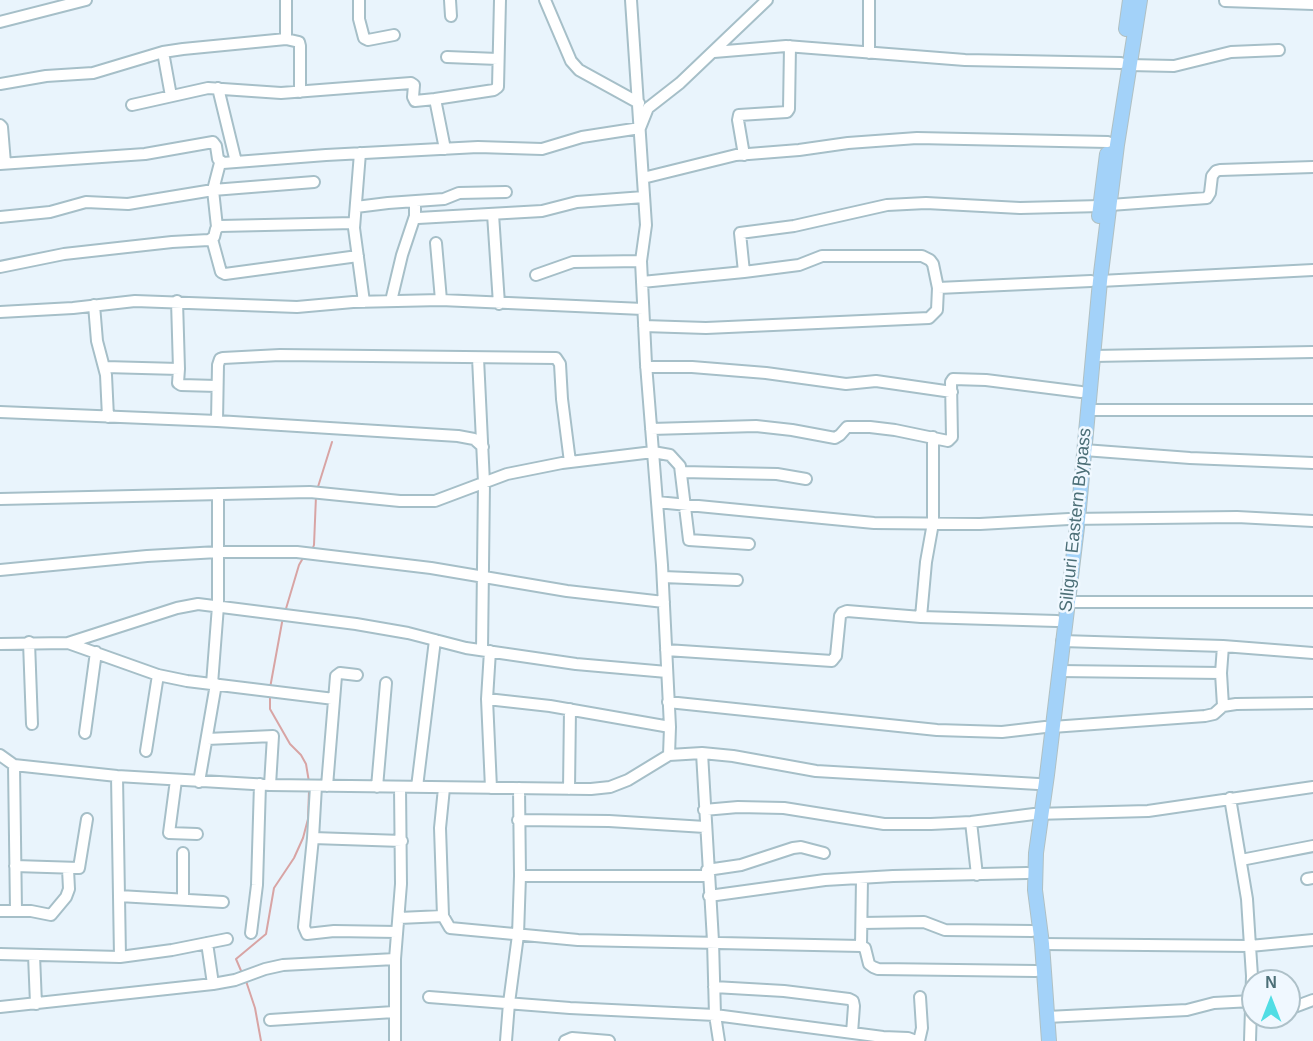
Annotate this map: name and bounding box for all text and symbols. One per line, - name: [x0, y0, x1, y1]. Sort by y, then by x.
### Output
- street label: Siliguri Eastern Bypass: [1056, 427, 1096, 613]
- north arrow: [1241, 969, 1301, 1029]
- text: N: [1265, 974, 1277, 991]

